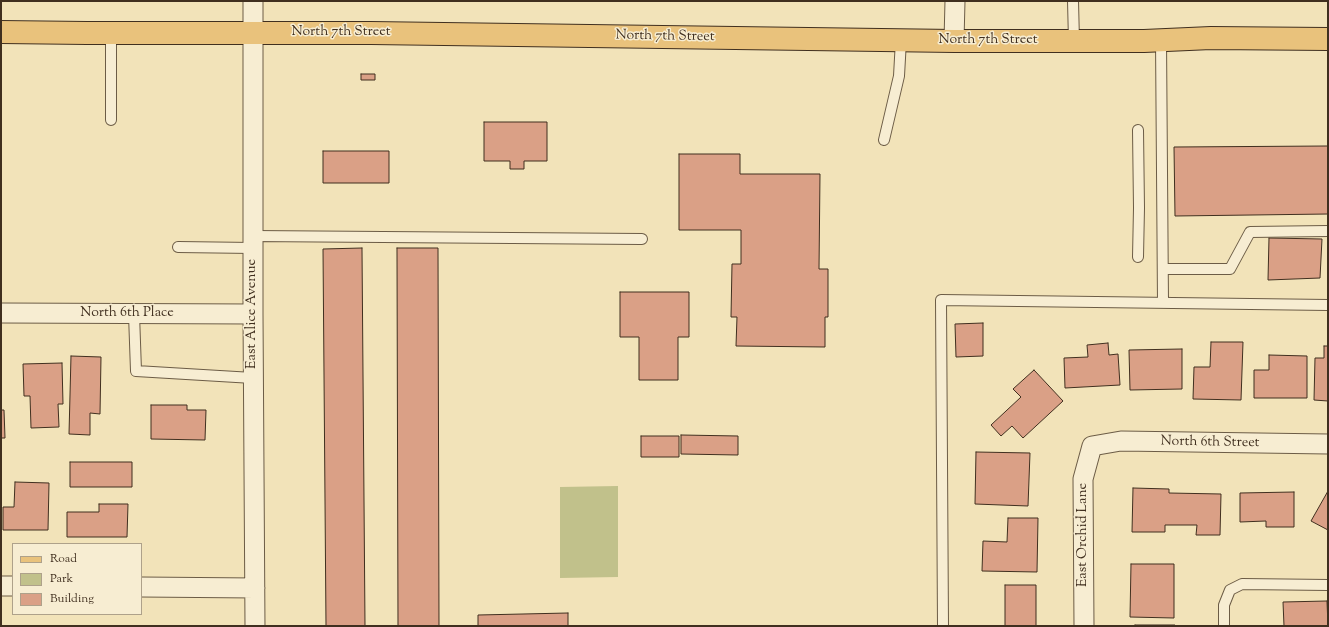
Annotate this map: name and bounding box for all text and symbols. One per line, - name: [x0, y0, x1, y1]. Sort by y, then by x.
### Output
- street label: North 7th Street: [291, 25, 391, 41]
- street label: North 7th Street: [615, 28, 715, 46]
- street label: North 7th Street: [938, 33, 1038, 49]
- street label: East Alice Avenue: [245, 259, 261, 369]
- street label: North 6th Place: [80, 306, 174, 322]
- street label: North 6th Street: [1160, 434, 1260, 452]
- street label: East Orchid Lane: [1076, 483, 1092, 587]
- legend: [12, 543, 142, 615]
- text: Road: [50, 550, 77, 568]
- text: Park: [50, 570, 73, 588]
- text: Building: [50, 590, 94, 608]

